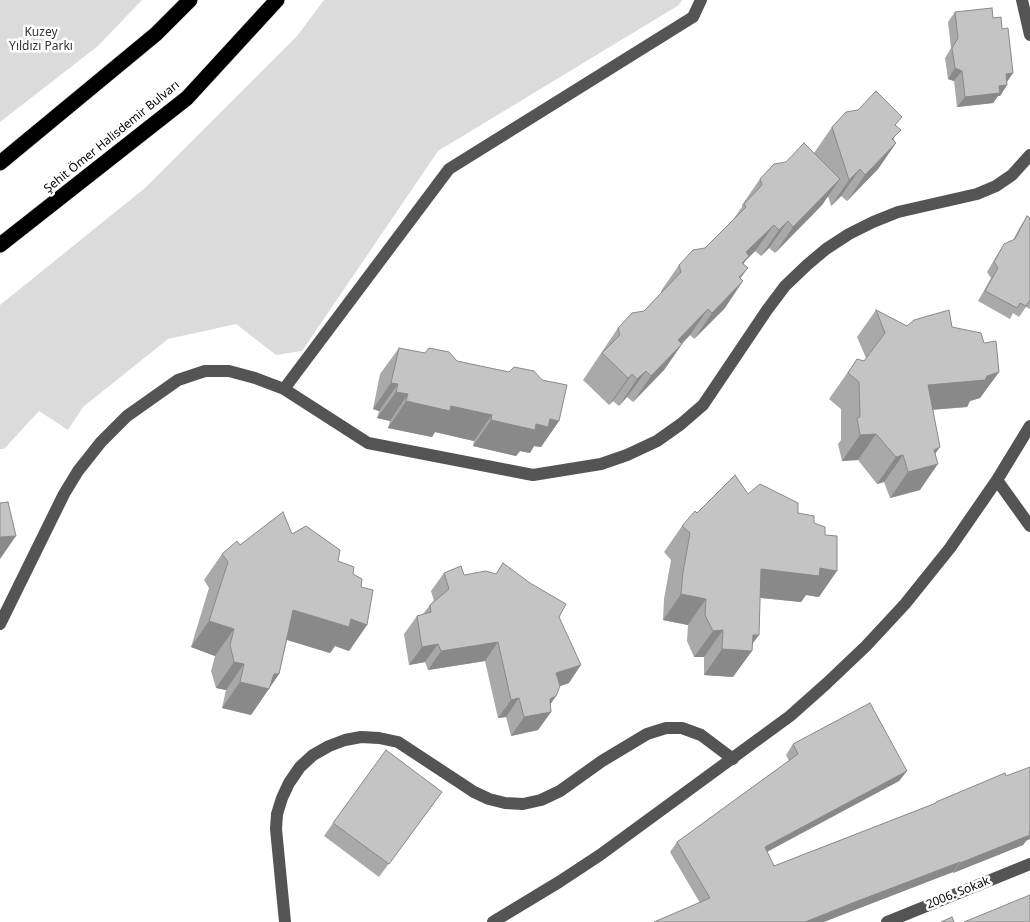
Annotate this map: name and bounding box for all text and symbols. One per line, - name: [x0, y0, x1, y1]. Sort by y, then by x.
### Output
- park label: Kuzey Yıldızı Parkı: [9, 26, 73, 54]
- street label: Şehit Ömer Halisdemir Bulvarı: [41, 78, 183, 196]
- street label: 2006. Sokak: [924, 874, 992, 912]

